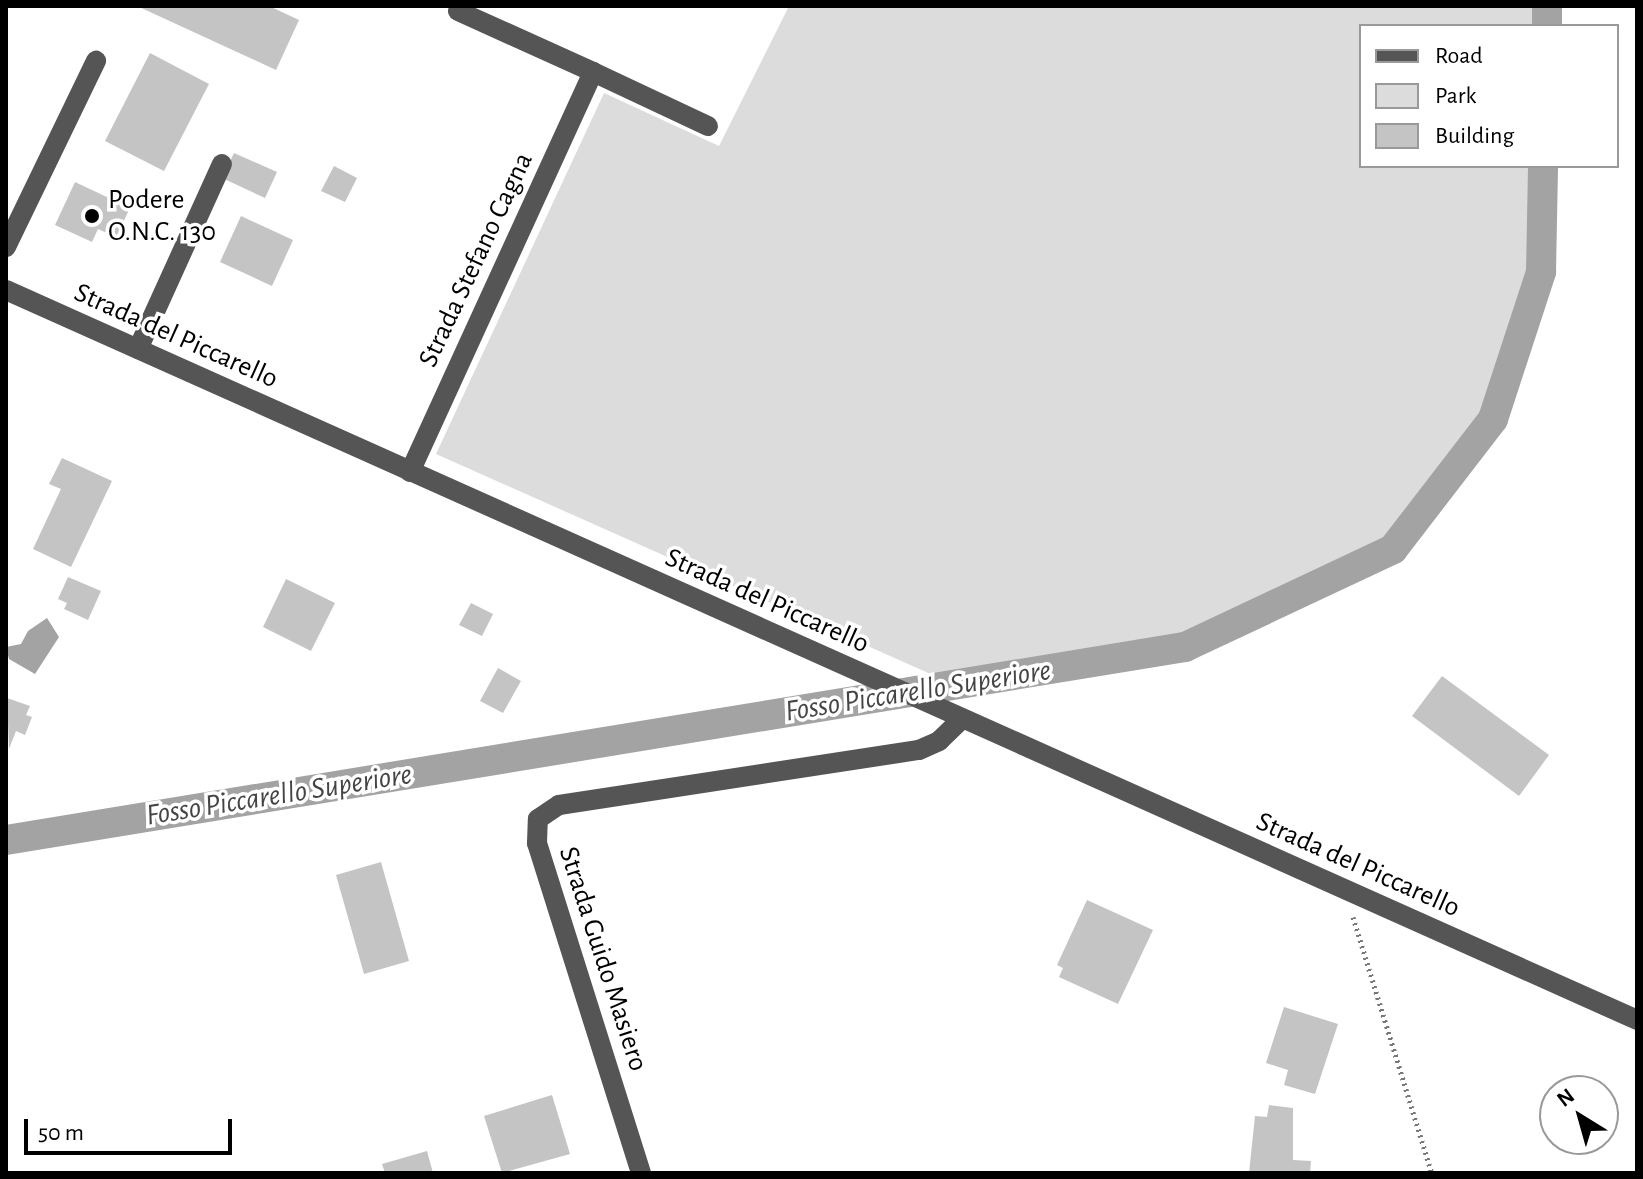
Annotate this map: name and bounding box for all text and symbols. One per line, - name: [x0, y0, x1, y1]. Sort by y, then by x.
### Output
- legend: [1359, 24, 1619, 168]
- text: Road: [1435, 44, 1483, 68]
- text: Park: [1435, 84, 1476, 108]
- text: Building: [1435, 124, 1514, 148]
- street label: Strada Stefano Cagna: [412, 147, 540, 373]
- place label: Podere O.N.C. 130: [108, 183, 216, 249]
- marker: Podere O.N.C. 130: [83, 207, 101, 225]
- street label: Strada del Piccarello: [69, 276, 283, 396]
- street label: Strada del Piccarello: [660, 541, 874, 661]
- water label: Fosso Piccarello Superiore: [783, 652, 1053, 730]
- water label: Fosso Piccarello Superiore: [144, 756, 414, 834]
- street label: Strada del Piccarello: [1251, 805, 1465, 925]
- street label: Strada Guido Masiero: [551, 843, 655, 1075]
- north arrow: [1539, 1075, 1619, 1155]
- text: N: [1553, 1084, 1578, 1111]
- scale bar: [28, 1103, 236, 1153]
- text: 50 m: [38, 1121, 84, 1145]

